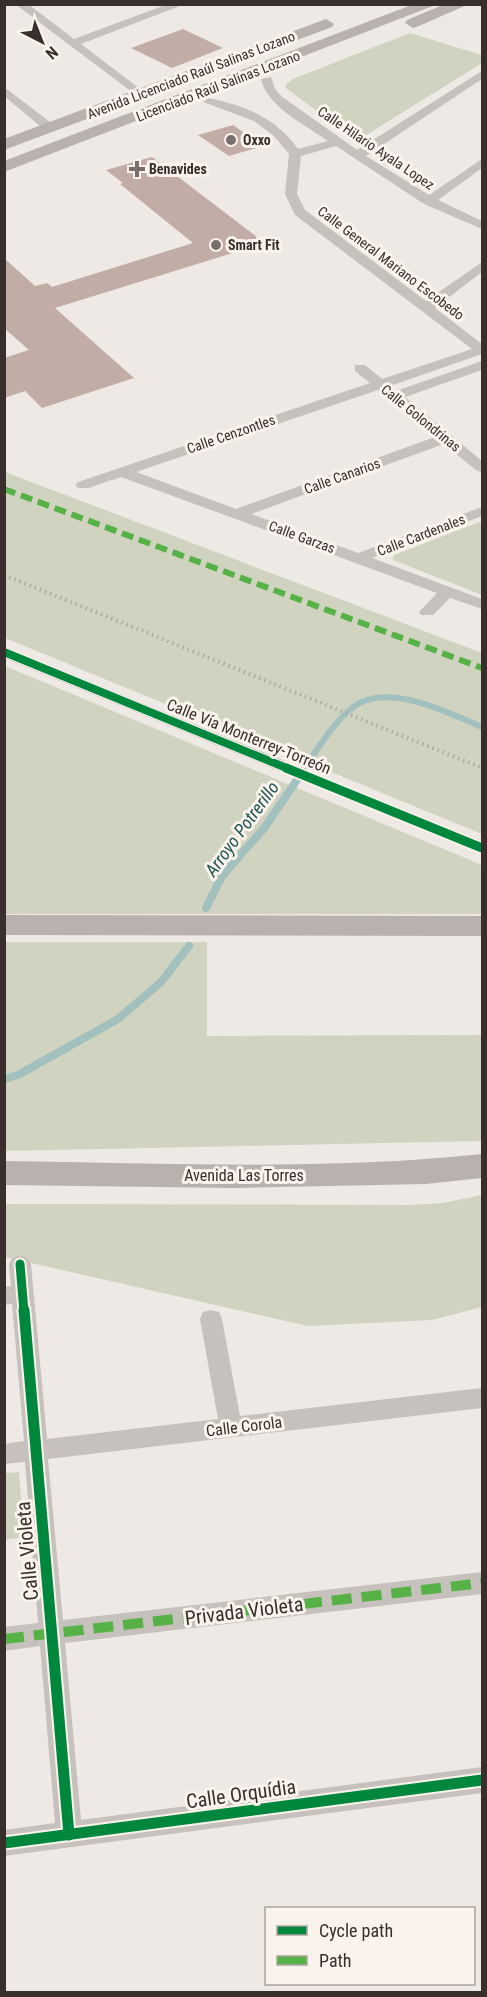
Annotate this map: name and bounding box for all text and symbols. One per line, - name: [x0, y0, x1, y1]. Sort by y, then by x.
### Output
- north arrow: [12, 12, 72, 72]
- street label: Avenida Licenciado Raúl Salinas Lozano: [85, 27, 297, 123]
- text: N: [42, 42, 62, 63]
- street label: Licenciado Raúl Salinas Lozano: [134, 47, 302, 125]
- street label: Calle Hilario Ayala Lopez: [315, 103, 437, 193]
- place label: Oxxo: [243, 132, 271, 148]
- marker: Oxxo: [224, 133, 238, 147]
- place label: Benavides: [149, 161, 207, 177]
- marker: Benavides: [130, 162, 144, 176]
- street label: Calle General Mariano Escobedo: [315, 203, 467, 323]
- place label: Smart Fit: [228, 237, 280, 253]
- marker: Smart Fit: [209, 238, 223, 252]
- street label: Calle Golondrinas: [378, 381, 464, 455]
- street label: Calle Cenzontles: [185, 411, 277, 457]
- street label: Calle Canarios: [302, 455, 382, 497]
- street label: Calle Cardenales: [375, 511, 467, 559]
- street label: Calle Garzas: [267, 518, 337, 556]
- street label: Calle Vía Monterrey-Torreón: [164, 695, 334, 778]
- water label: Arroyo Potrerillo: [200, 777, 283, 881]
- street label: Avenida Las Torres: [184, 1166, 304, 1185]
- street label: Calle Corola: [205, 1412, 283, 1441]
- street label: Calle Violeta: [11, 1500, 43, 1602]
- street label: Privada Violeta: [183, 1592, 305, 1630]
- street label: Calle Orquídia: [185, 1774, 297, 1814]
- legend: [265, 1907, 475, 1985]
- text: Cycle path: [319, 1920, 393, 1941]
- text: Path: [319, 1950, 352, 1971]

